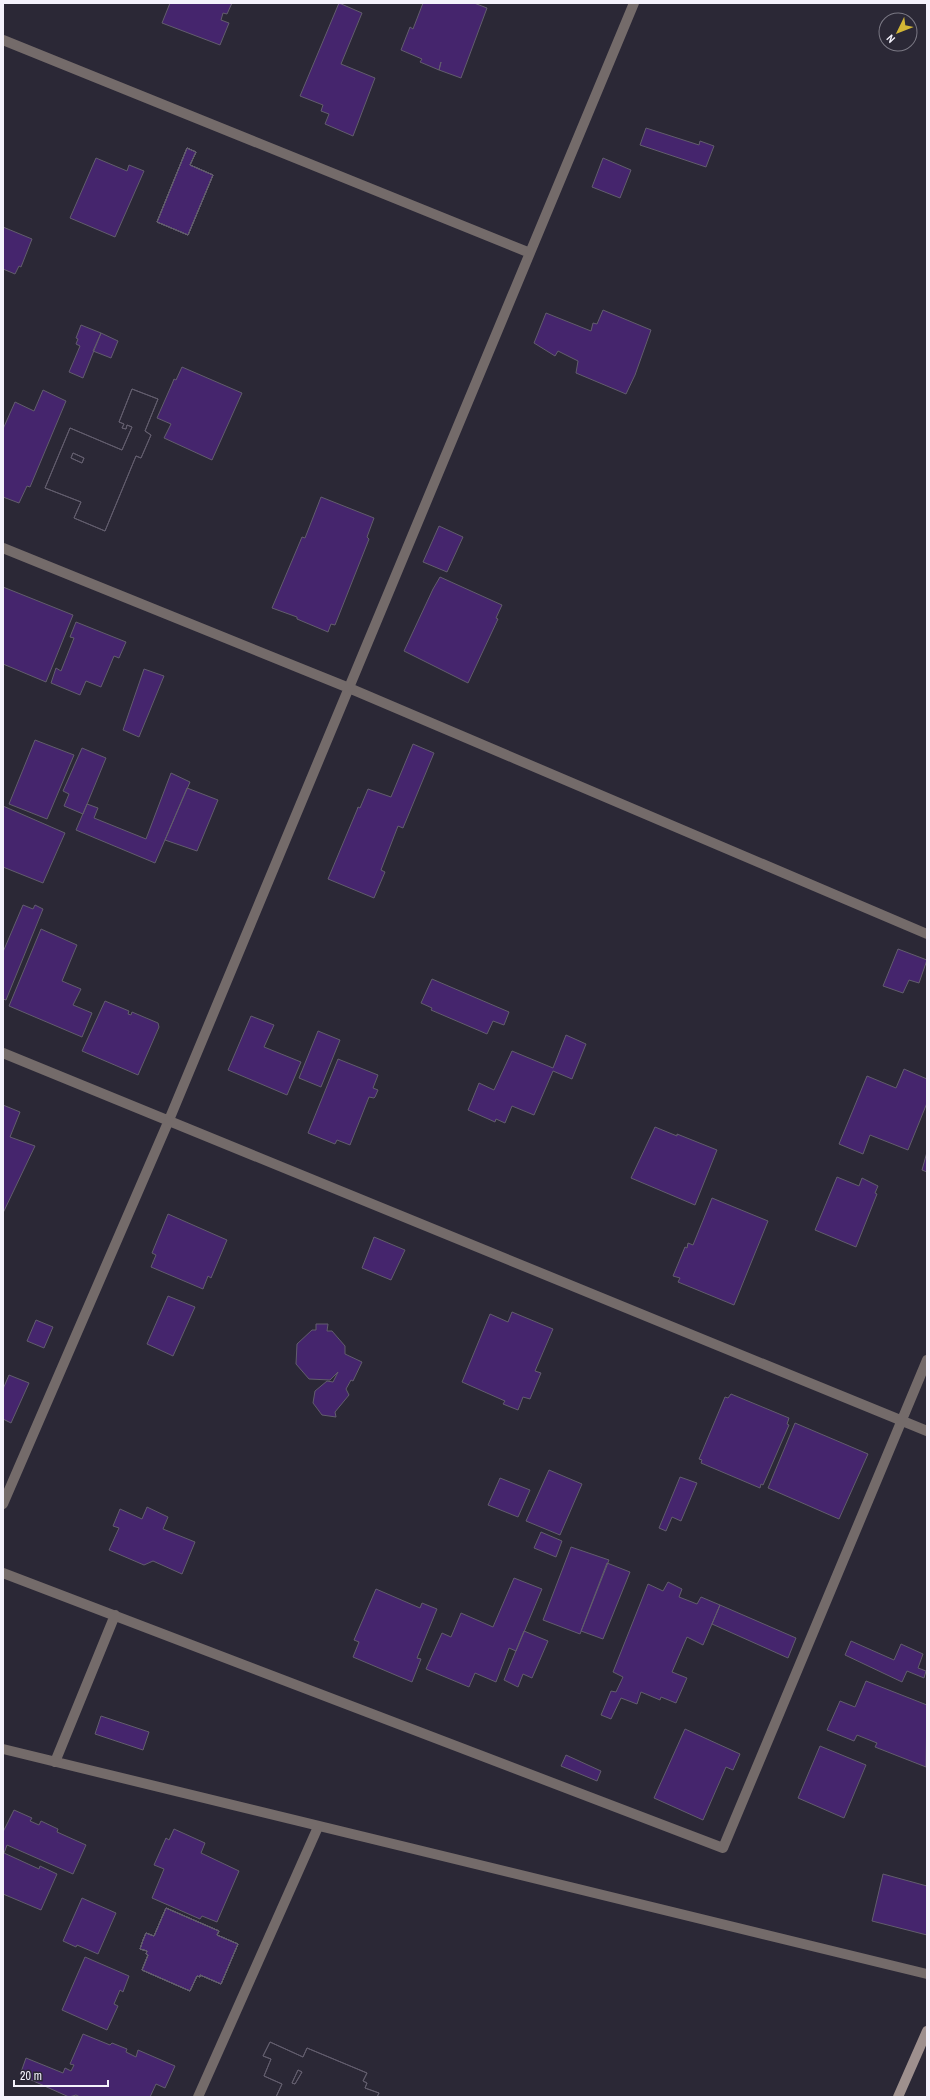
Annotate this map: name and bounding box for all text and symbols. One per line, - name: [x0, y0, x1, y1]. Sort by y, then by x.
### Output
- north arrow: [878, 12, 918, 52]
- text: N: [883, 32, 898, 46]
- scale bar: [14, 2062, 108, 2088]
- text: 20 m: [20, 2068, 42, 2084]

